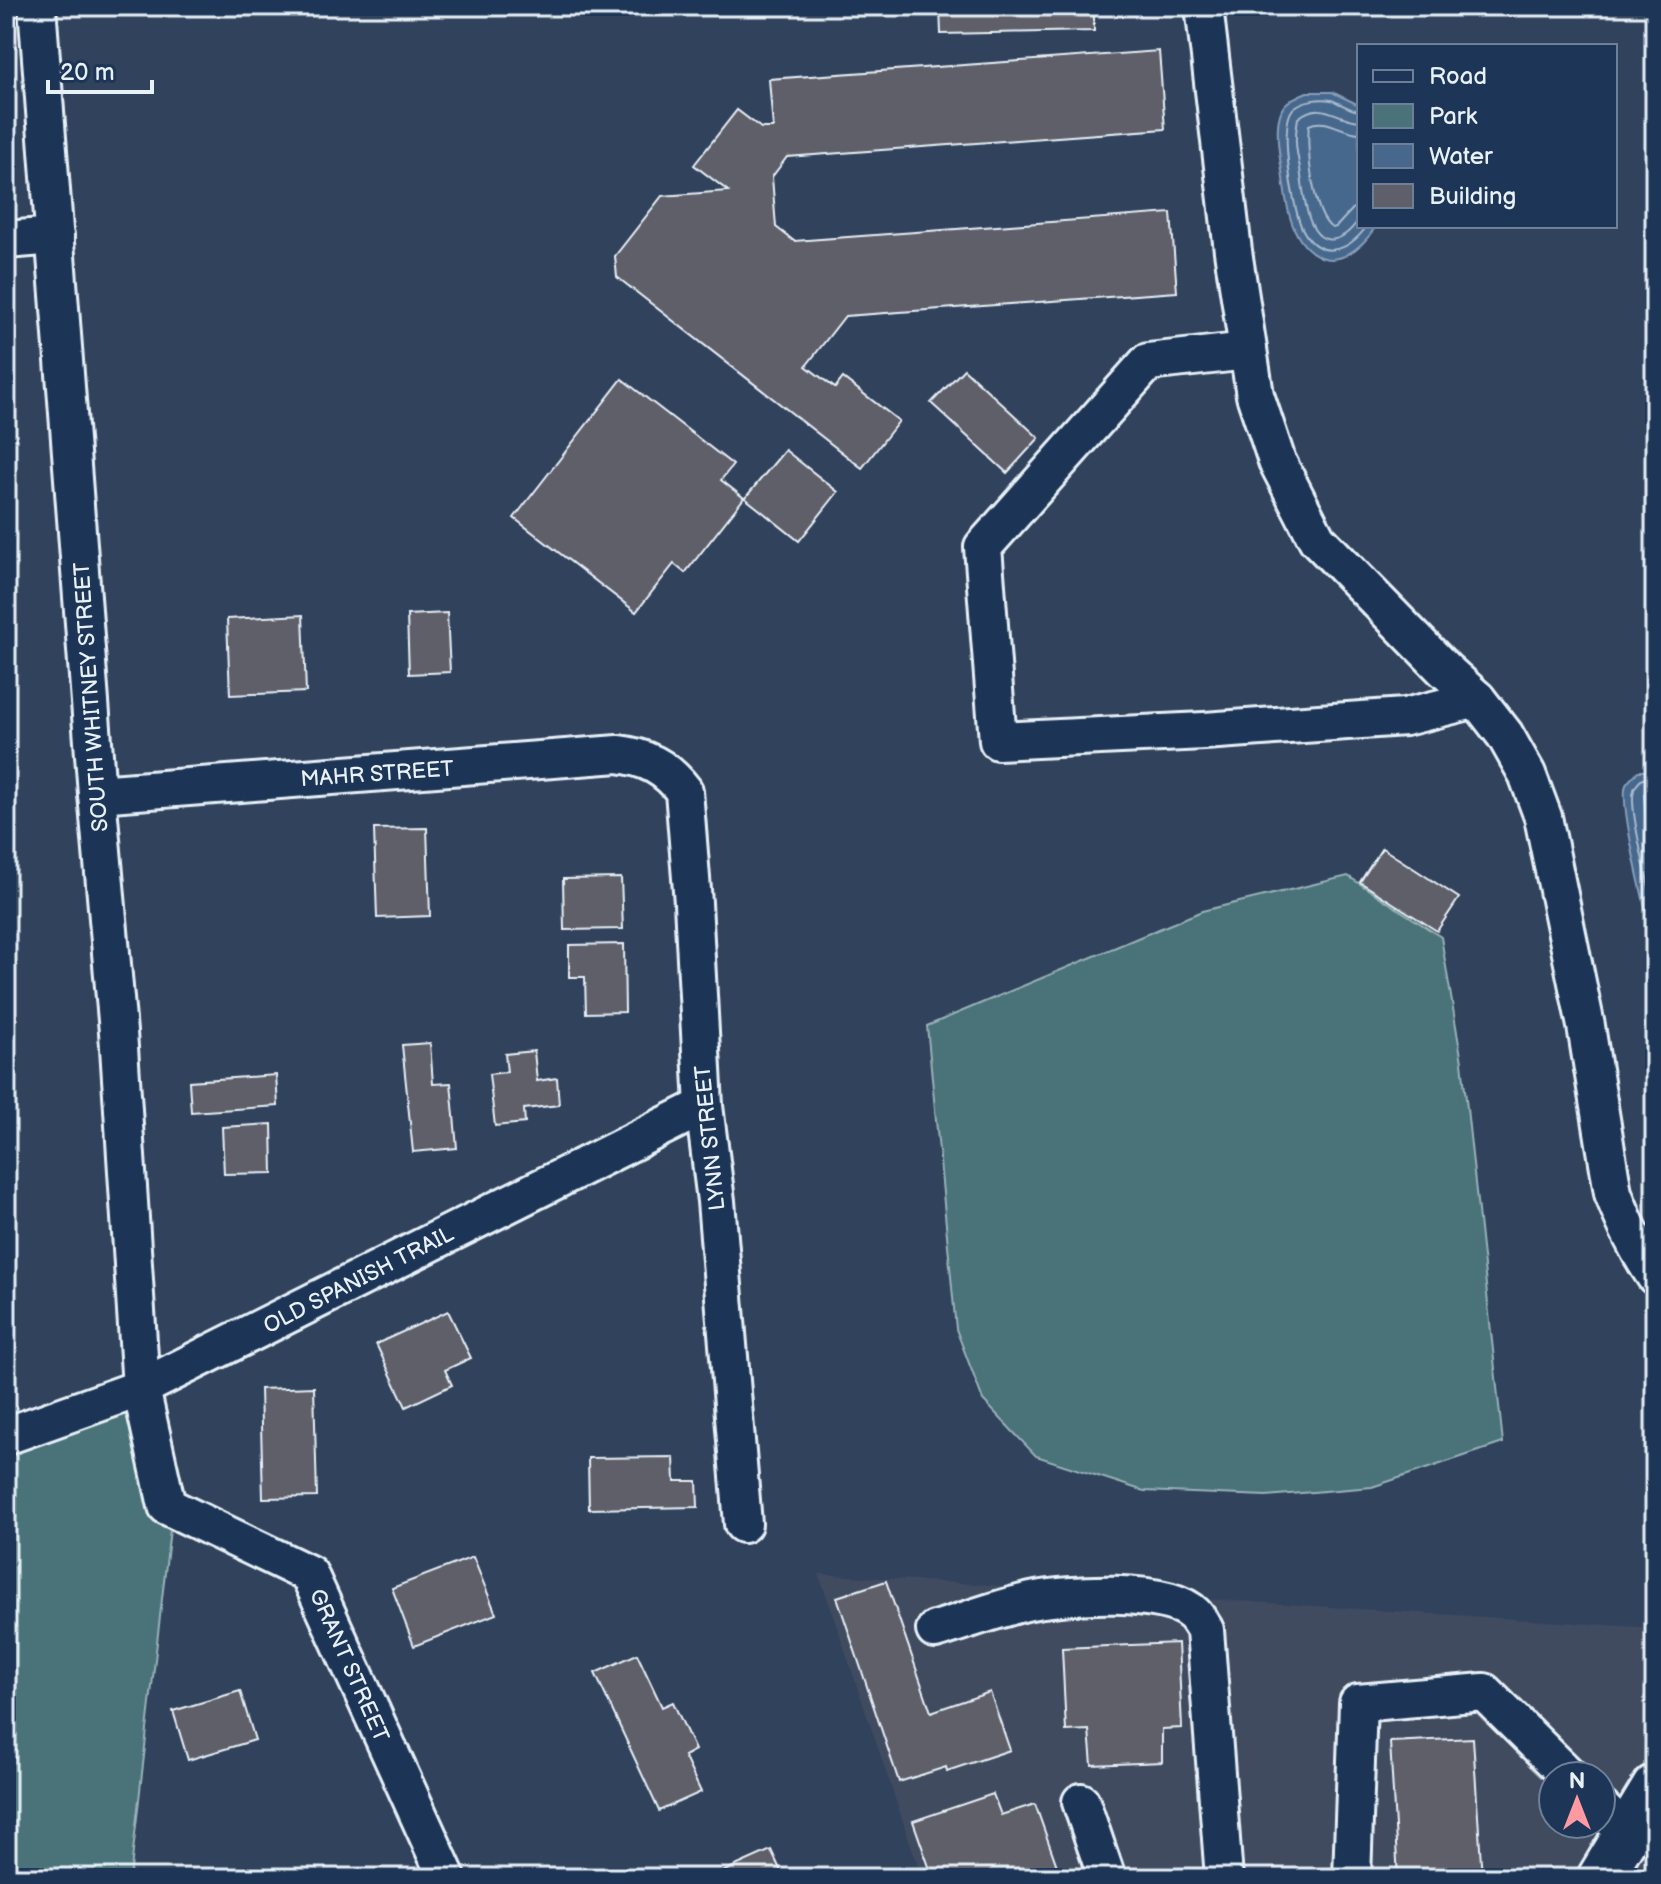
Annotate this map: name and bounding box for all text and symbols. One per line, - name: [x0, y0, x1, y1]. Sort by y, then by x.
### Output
- scale bar: [48, 44, 152, 94]
- legend: [1357, 44, 1617, 228]
- text: 20 m: [60, 58, 115, 87]
- text: Road: [1429, 62, 1487, 91]
- text: Park: [1429, 102, 1477, 131]
- text: Water: [1429, 142, 1493, 171]
- text: Building: [1429, 182, 1516, 211]
- street label: SOUTH WHITNEY STREET: [69, 561, 114, 833]
- street label: MAHR STREET: [300, 756, 455, 793]
- street label: LYNN STREET: [689, 1064, 732, 1212]
- street label: OLD SPANISH TRAIL: [259, 1221, 459, 1340]
- street label: GRANT STREET: [303, 1585, 394, 1746]
- north arrow: [1537, 1760, 1617, 1840]
- text: N: [1569, 1768, 1585, 1795]

